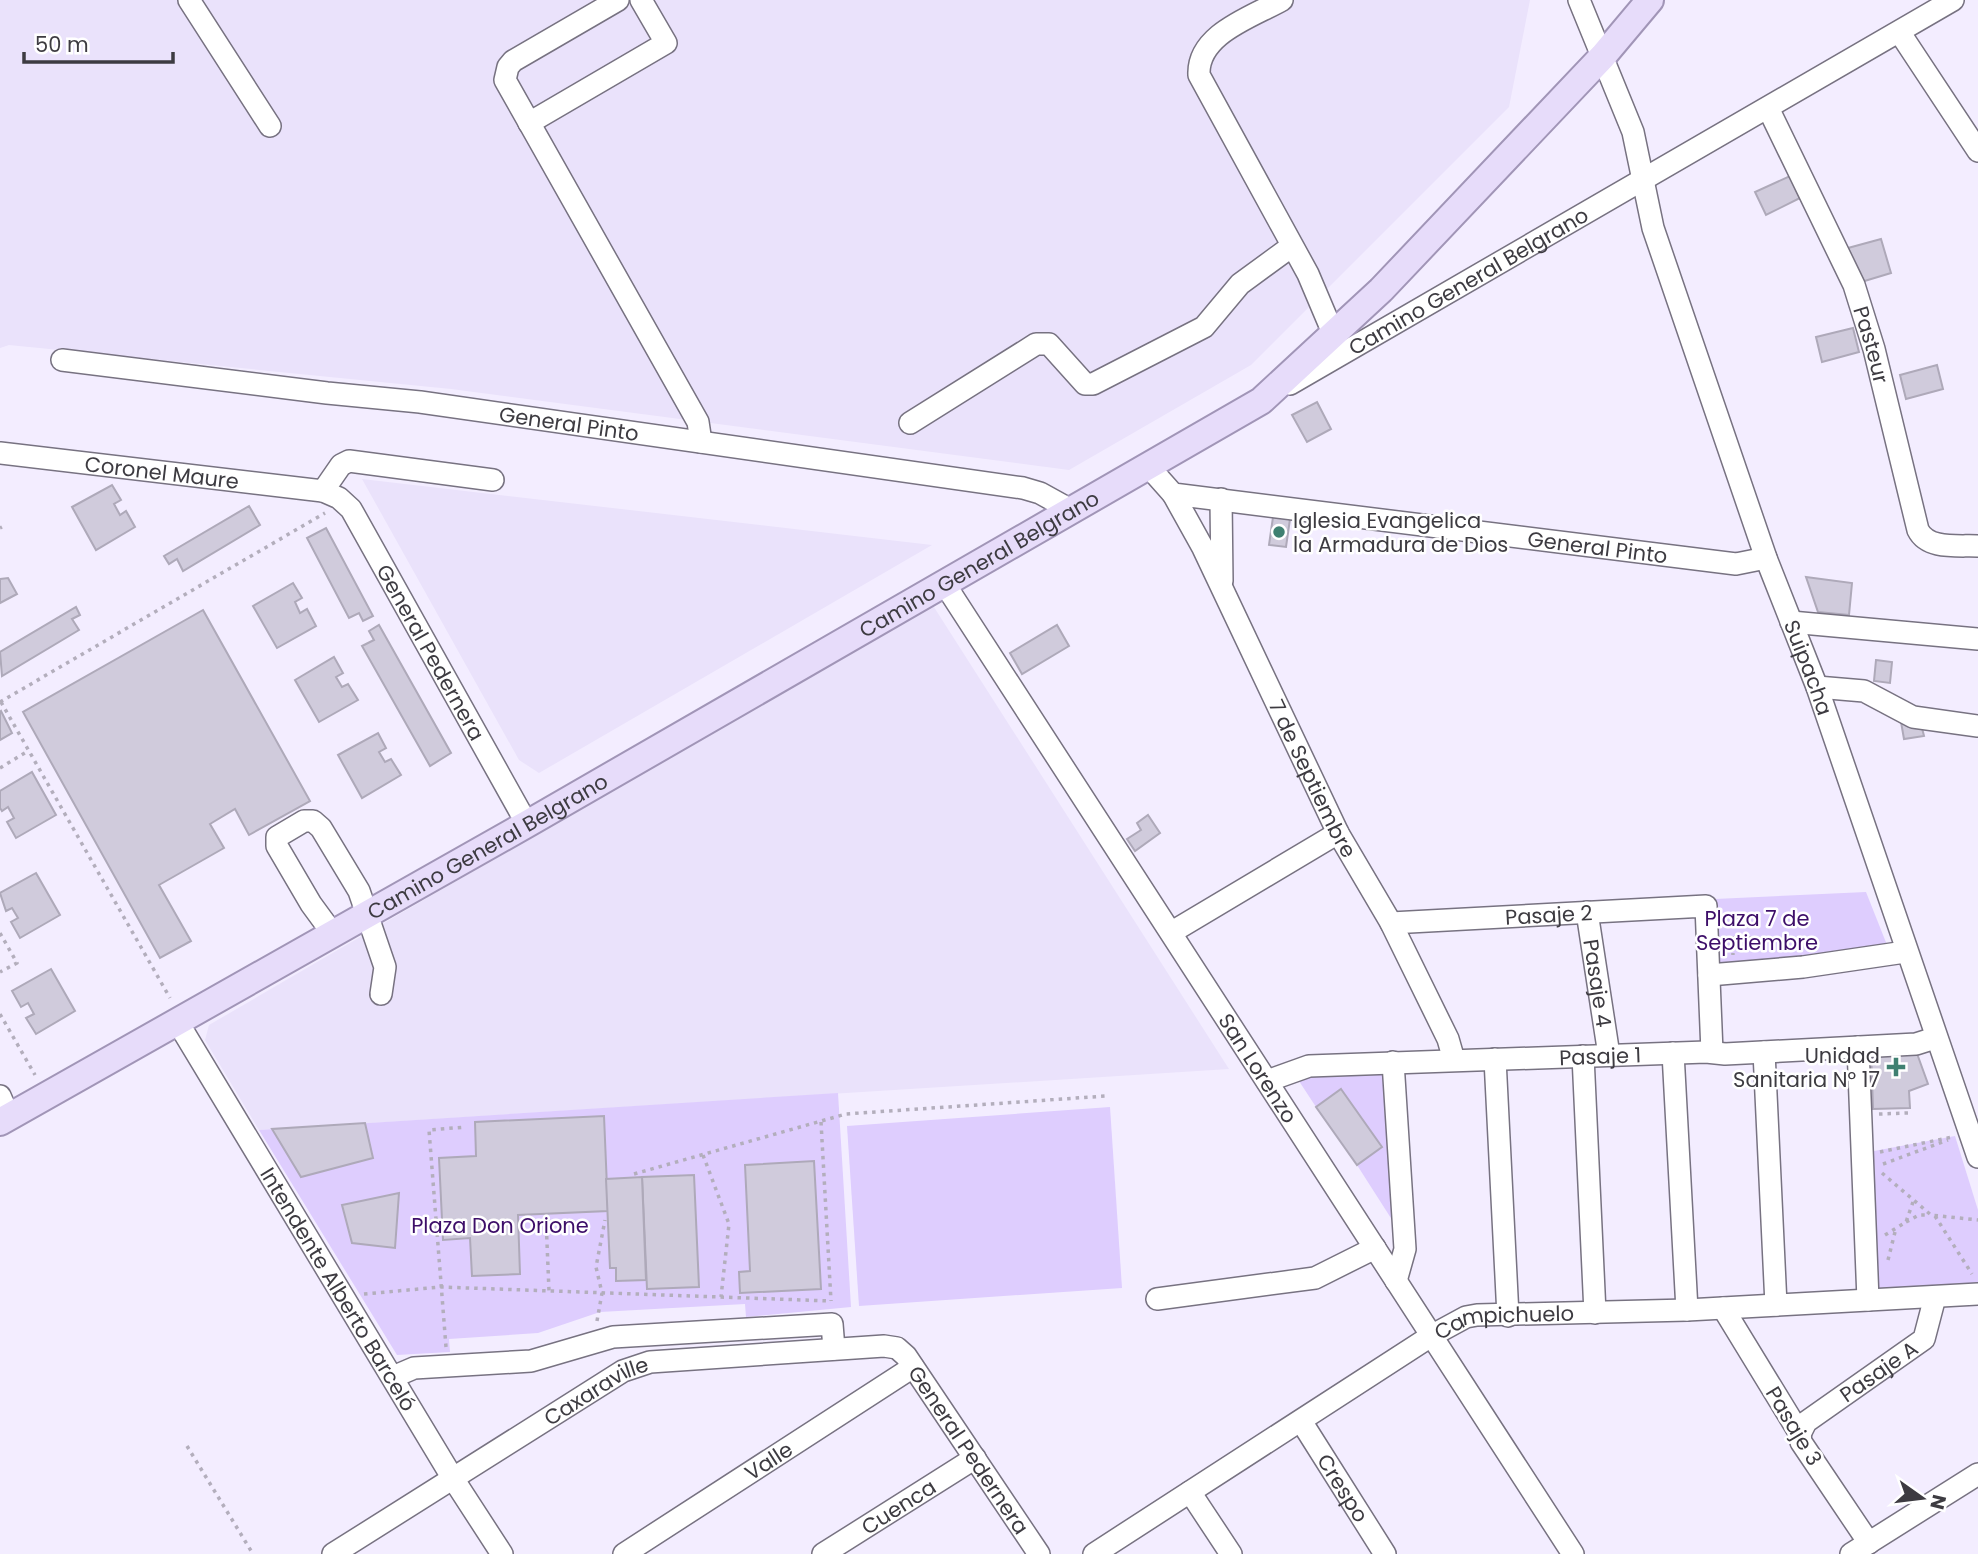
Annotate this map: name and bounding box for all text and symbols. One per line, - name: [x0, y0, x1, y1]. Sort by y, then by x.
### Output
- scale bar: [24, 21, 173, 65]
- text: 50 m: [35, 30, 89, 59]
- street label: Camino General Belgrano: [1343, 200, 1594, 362]
- street label: Pasteur: [1847, 302, 1896, 386]
- street label: General Pinto: [497, 399, 641, 448]
- street label: Coronel Maure: [83, 449, 240, 495]
- street label: Camino General Belgrano: [854, 483, 1104, 644]
- place label: Iglesia Evangelica la Armadura de Dios: [1293, 506, 1508, 559]
- marker: Iglesia Evangelica la Armadura de Dios: [1271, 524, 1287, 540]
- street label: General Pinto: [1526, 524, 1669, 570]
- street label: General Pedernera: [370, 559, 492, 745]
- street label: Suipacha: [1777, 616, 1840, 719]
- street label: 7 de Septiembre: [1262, 695, 1364, 863]
- street label: Camino General Belgrano: [362, 766, 613, 926]
- street label: Pasaje 2: [1504, 898, 1593, 931]
- park label: Plaza 7 de Septiembre: [1696, 904, 1818, 957]
- street label: Pasaje 4: [1577, 937, 1619, 1029]
- street label: San Lorenzo: [1212, 1008, 1305, 1129]
- street label: Pasaje 1: [1559, 1040, 1642, 1072]
- place label: Unidad Sanitaria N° 17: [1733, 1041, 1880, 1094]
- marker: Unidad Sanitaria N° 17: [1886, 1057, 1906, 1077]
- street label: Intendente Alberto Barceló: [254, 1162, 423, 1416]
- park label: Plaza Don Orione: [411, 1211, 589, 1240]
- street label: Campichuelo: [1429, 1298, 1574, 1346]
- street label: Pasaje A: [1833, 1333, 1923, 1409]
- street label: Caxaraville: [538, 1349, 652, 1432]
- street label: General Pedernera: [902, 1360, 1036, 1540]
- street label: Pasaje 3: [1759, 1381, 1829, 1471]
- street label: Valle: [739, 1434, 798, 1487]
- street label: Crespo: [1311, 1448, 1376, 1528]
- north arrow: [1887, 1463, 1957, 1533]
- street label: Cuenca: [855, 1472, 941, 1541]
- text: N: [1923, 1492, 1953, 1512]

